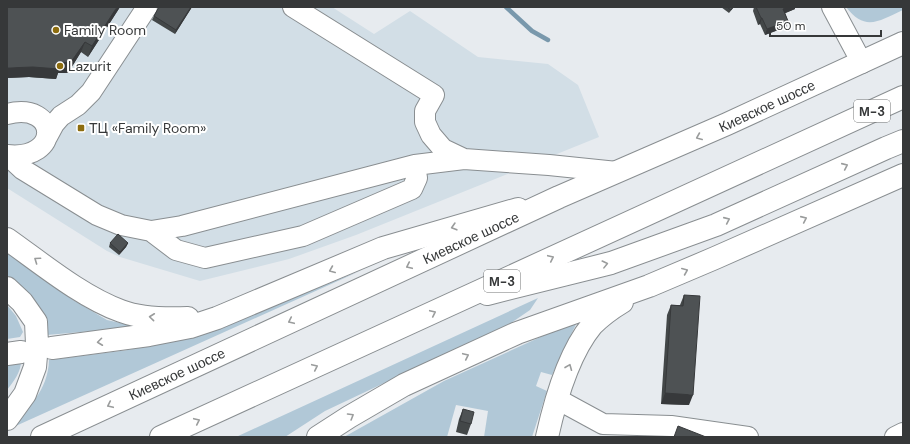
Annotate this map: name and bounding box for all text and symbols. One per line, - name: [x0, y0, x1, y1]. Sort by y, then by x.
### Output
- scale bar: [770, 12, 881, 38]
- text: 50 m: [776, 18, 805, 34]
- place label: Family Room: [64, 21, 146, 39]
- marker: Family Room: [51, 25, 61, 35]
- place label: Lazurit: [68, 57, 111, 75]
- marker: Lazurit: [55, 61, 65, 71]
- street label: Киевское шоссе: [716, 76, 818, 136]
- road number: М-3: [854, 100, 890, 122]
- place label: ТЦ «Family Room»: [89, 119, 206, 137]
- marker: ТЦ «Family Room»: [76, 123, 86, 133]
- one-way arrow: [695, 132, 702, 140]
- one-way arrow: [841, 163, 849, 171]
- street label: Киевское шоссе: [420, 208, 522, 268]
- one-way arrow: [800, 216, 808, 224]
- one-way arrow: [723, 217, 730, 225]
- one-way arrow: [451, 222, 458, 231]
- one-way arrow: [548, 255, 555, 263]
- one-way arrow: [35, 258, 42, 265]
- one-way arrow: [406, 261, 414, 269]
- one-way arrow: [602, 261, 608, 269]
- one-way arrow: [328, 265, 335, 273]
- one-way arrow: [681, 268, 689, 276]
- road number: М-3: [484, 270, 520, 292]
- one-way arrow: [429, 310, 437, 318]
- one-way arrow: [149, 313, 155, 322]
- one-way arrow: [288, 316, 296, 324]
- one-way arrow: [97, 337, 103, 346]
- street label: Киевское шоссе: [126, 344, 228, 404]
- one-way arrow: [462, 353, 470, 361]
- one-way arrow: [565, 363, 573, 370]
- one-way arrow: [311, 364, 318, 372]
- one-way arrow: [107, 400, 114, 408]
- one-way arrow: [347, 413, 354, 420]
- one-way arrow: [192, 418, 200, 426]

